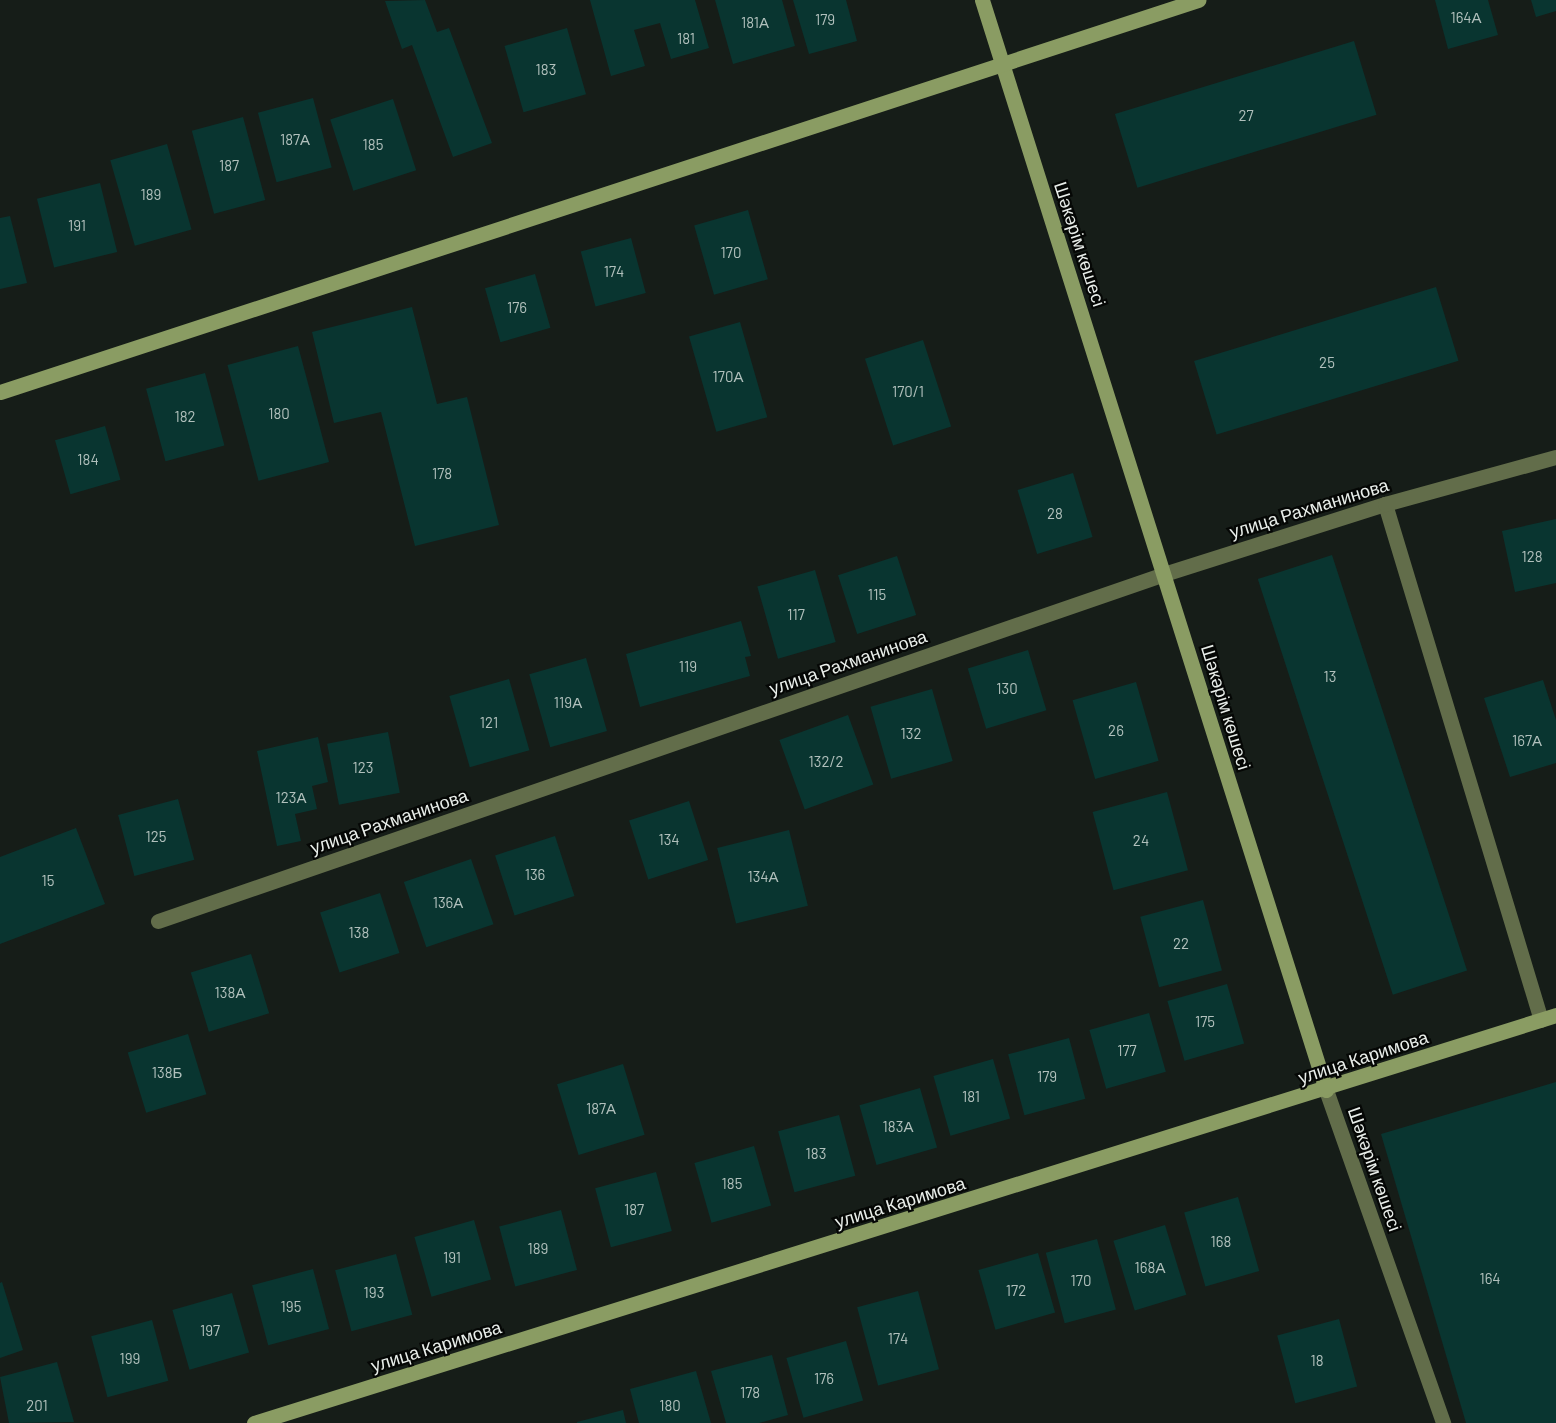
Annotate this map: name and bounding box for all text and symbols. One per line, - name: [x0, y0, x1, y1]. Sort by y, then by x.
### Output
- house number: 164А: [1450, 9, 1482, 27]
- house number: 179: [815, 11, 835, 29]
- house number: 181А: [741, 14, 769, 32]
- house number: 181: [677, 30, 695, 48]
- house number: 183: [536, 61, 556, 79]
- house number: 27: [1238, 107, 1254, 125]
- house number: 187А: [280, 131, 310, 149]
- house number: 185: [363, 136, 383, 154]
- house number: 187: [219, 157, 239, 175]
- street label: Шәкәрім көшесі: [1050, 179, 1110, 309]
- house number: 189: [141, 186, 161, 204]
- house number: 191: [68, 217, 86, 235]
- house number: 170: [721, 244, 741, 262]
- house number: 174: [604, 263, 624, 281]
- house number: 176: [507, 299, 527, 317]
- house number: 25: [1319, 354, 1335, 372]
- house number: 170А: [713, 368, 743, 386]
- house number: 170/1: [892, 383, 924, 401]
- house number: 180: [268, 405, 290, 423]
- house number: 182: [174, 408, 196, 426]
- house number: 184: [77, 451, 99, 469]
- house number: 178: [432, 465, 452, 483]
- street label: улица Рахманинова: [1227, 474, 1391, 542]
- house number: 28: [1047, 505, 1063, 523]
- house number: 128: [1521, 548, 1543, 566]
- house number: 115: [868, 586, 886, 604]
- house number: 117: [787, 606, 805, 624]
- street label: улица Рахманинова: [766, 625, 930, 699]
- street label: Шәкәрім көшесі: [1197, 642, 1255, 772]
- house number: 119: [679, 658, 697, 676]
- house number: 13: [1324, 668, 1336, 686]
- house number: 130: [996, 680, 1018, 698]
- house number: 119А: [554, 694, 582, 712]
- house number: 121: [480, 714, 498, 732]
- house number: 26: [1108, 722, 1124, 740]
- house number: 132: [900, 725, 922, 743]
- house number: 167А: [1512, 732, 1542, 750]
- house number: 132/2: [808, 753, 844, 771]
- house number: 123: [353, 759, 373, 777]
- street label: улица Рахманинова: [307, 784, 471, 858]
- house number: 123А: [276, 789, 306, 807]
- house number: 125: [146, 828, 166, 846]
- house number: 134: [658, 831, 680, 849]
- house number: 24: [1133, 832, 1149, 850]
- house number: 136: [525, 866, 545, 884]
- house number: 134А: [747, 868, 779, 886]
- house number: 15: [42, 872, 54, 890]
- house number: 136А: [433, 894, 463, 912]
- house number: 138: [349, 924, 369, 942]
- house number: 22: [1173, 935, 1189, 953]
- house number: 138А: [215, 984, 245, 1002]
- house number: 175: [1195, 1013, 1215, 1031]
- street label: улица Каримова: [1295, 1026, 1431, 1088]
- house number: 177: [1117, 1042, 1137, 1060]
- house number: 138Б: [152, 1064, 182, 1082]
- house number: 179: [1037, 1068, 1057, 1086]
- house number: 181: [962, 1088, 980, 1106]
- house number: 187А: [586, 1100, 616, 1118]
- street label: Шәкәрім көшесі: [1344, 1104, 1406, 1234]
- house number: 183А: [883, 1118, 913, 1136]
- house number: 183: [806, 1145, 826, 1163]
- street label: улица Каримова: [832, 1172, 968, 1232]
- house number: 185: [722, 1175, 742, 1193]
- house number: 187: [624, 1201, 644, 1219]
- house number: 168: [1211, 1233, 1231, 1251]
- house number: 189: [528, 1240, 548, 1258]
- house number: 191: [443, 1249, 461, 1267]
- house number: 168А: [1135, 1259, 1165, 1277]
- house number: 164: [1479, 1270, 1501, 1288]
- house number: 170: [1071, 1272, 1091, 1290]
- house number: 172: [1006, 1282, 1026, 1300]
- house number: 193: [364, 1284, 384, 1302]
- house number: 195: [281, 1298, 301, 1316]
- street label: улица Каримова: [368, 1316, 504, 1376]
- house number: 197: [200, 1322, 220, 1340]
- house number: 174: [888, 1330, 908, 1348]
- house number: 199: [120, 1350, 140, 1368]
- house number: 18: [1310, 1352, 1324, 1370]
- house number: 176: [814, 1370, 834, 1388]
- house number: 178: [740, 1384, 760, 1402]
- house number: 201: [26, 1397, 48, 1415]
- house number: 180: [659, 1397, 681, 1415]

